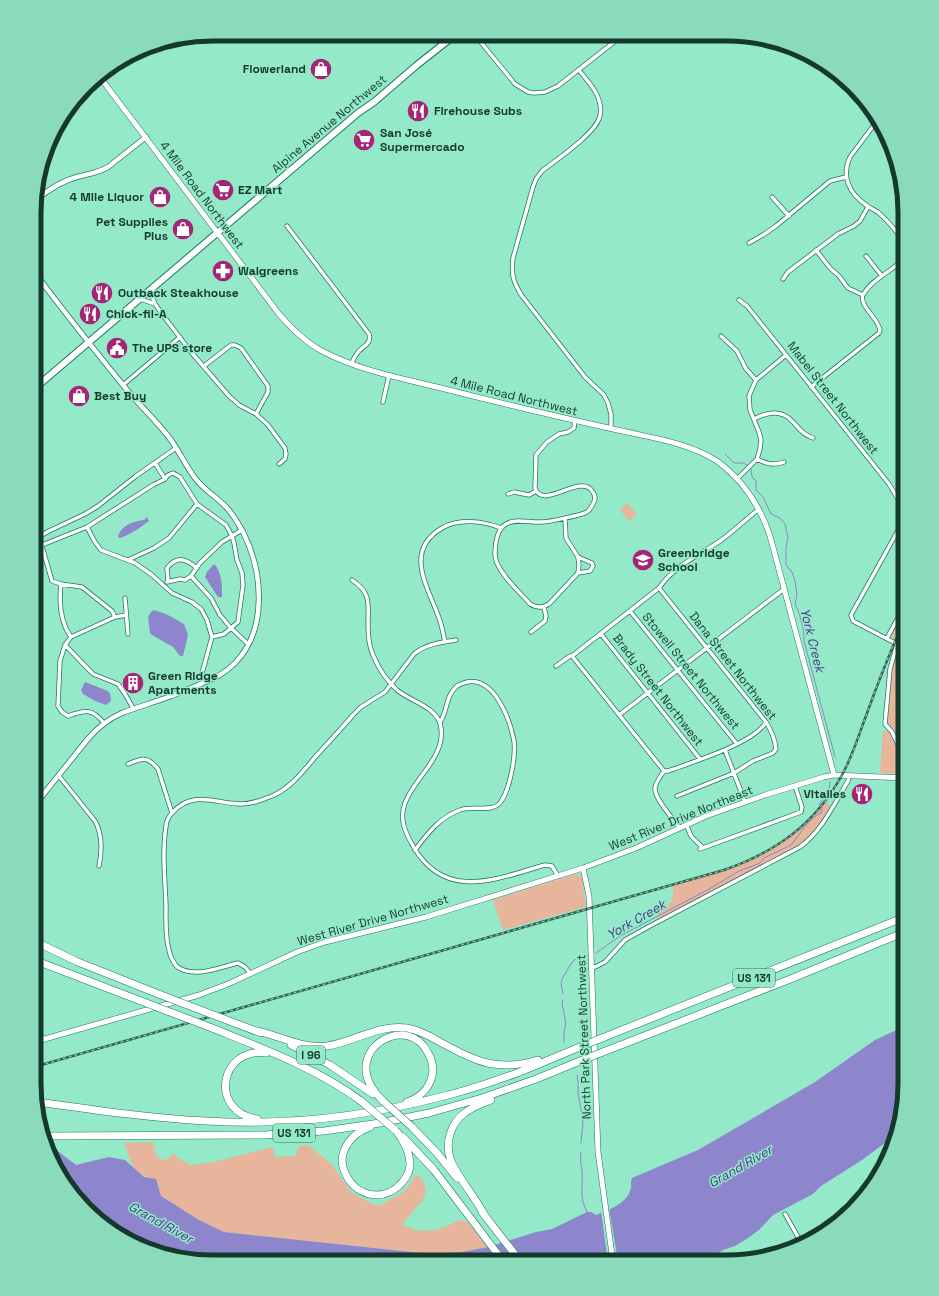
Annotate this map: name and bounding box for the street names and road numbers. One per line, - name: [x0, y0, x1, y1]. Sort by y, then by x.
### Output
- street label: Alpine Avenue Northwest: [268, 71, 390, 177]
- street label: 4 Mile Road Northwest: [156, 138, 248, 252]
- street label: Mabel Street Northwest: [784, 338, 882, 458]
- street label: 4 Mile Road Northwest: [449, 372, 579, 420]
- street label: Stowell Street Northwest: [639, 609, 743, 733]
- street label: Dana Street Northwest: [686, 609, 780, 723]
- street label: Brady Street Northwest: [609, 631, 707, 749]
- street label: West River Drive Northeast: [607, 782, 755, 854]
- street label: West River Drive Northwest: [296, 891, 450, 949]
- street label: North Park Street Northwest: [573, 954, 595, 1120]
- road number: US 131: [733, 969, 775, 987]
- road number: I 96: [297, 1046, 325, 1064]
- road number: US 131: [273, 1124, 315, 1142]

